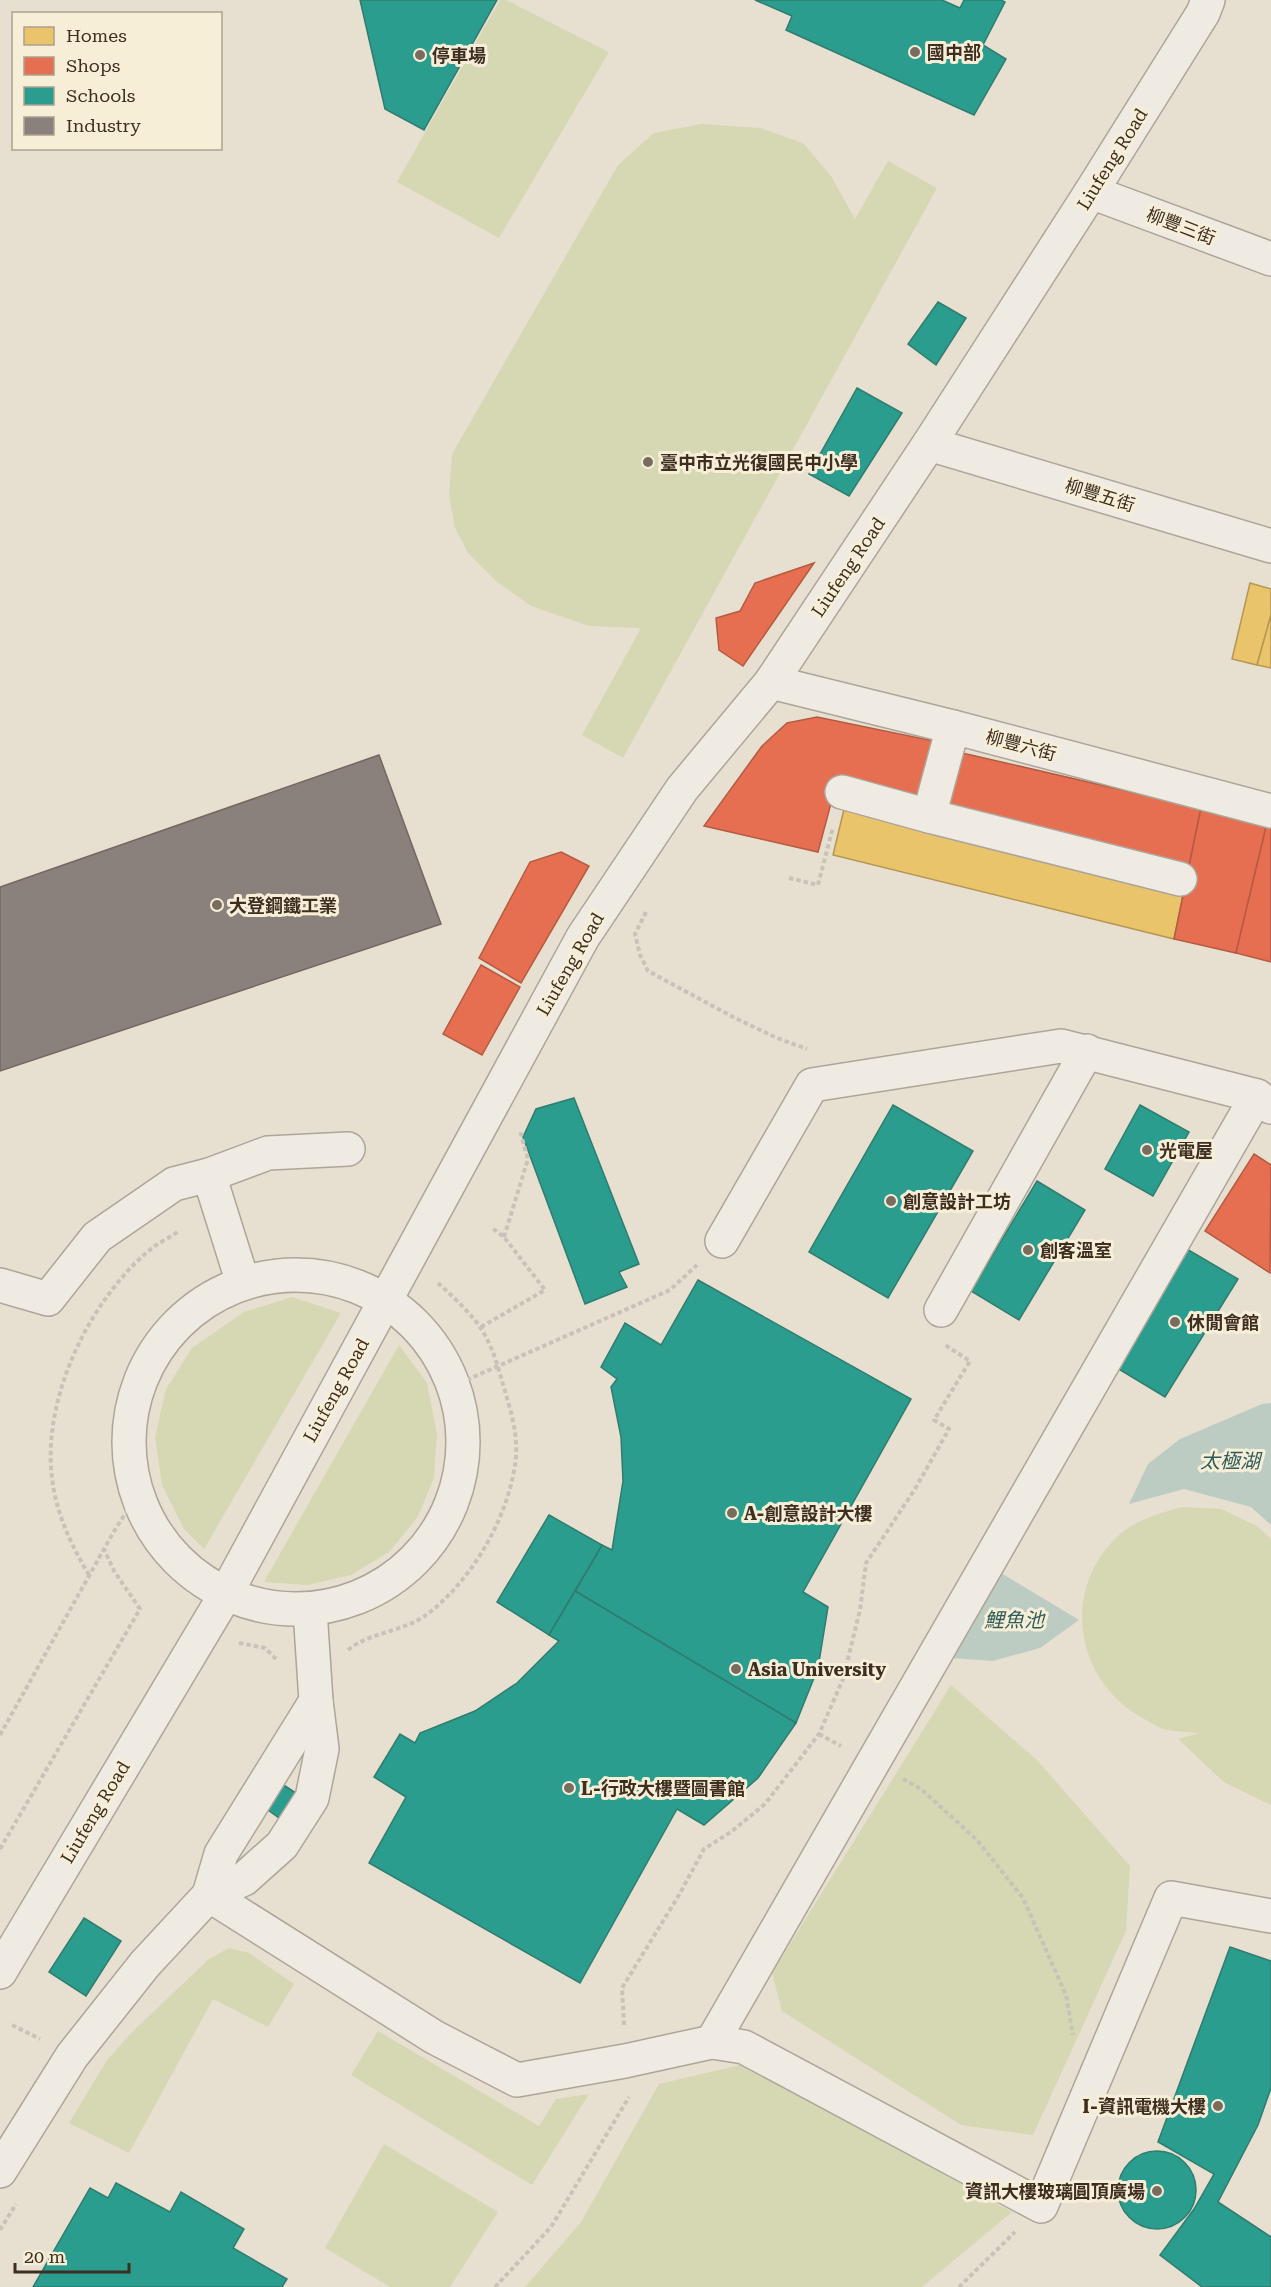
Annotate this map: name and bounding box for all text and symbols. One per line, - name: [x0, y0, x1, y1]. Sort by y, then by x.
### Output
- legend: [12, 12, 222, 150]
- text: Homes: [66, 25, 127, 46]
- place label: 國中部: [927, 42, 981, 63]
- place label: 停車場: [432, 45, 486, 66]
- marker: 國中部: [908, 45, 922, 59]
- marker: 停車場: [413, 48, 427, 62]
- text: Shops: [66, 55, 120, 76]
- text: Schools: [66, 85, 135, 106]
- street label: Liufeng Road: [1072, 104, 1152, 214]
- text: Industry: [66, 115, 141, 136]
- street label: 柳豐三街: [1144, 203, 1218, 249]
- place label: 臺中市立光復國民中小學: [660, 452, 858, 473]
- marker: 臺中市立光復國民中小學: [641, 455, 655, 469]
- street label: 柳豐五街: [1063, 474, 1137, 516]
- street label: Liufeng Road: [807, 513, 889, 621]
- street label: 柳豐六街: [984, 726, 1058, 764]
- place label: 大登鋼鐵工業: [229, 895, 337, 916]
- marker: 大登鋼鐵工業: [210, 898, 224, 912]
- street label: Liufeng Road: [532, 908, 608, 1019]
- place label: 光電屋: [1159, 1140, 1213, 1161]
- marker: 光電屋: [1140, 1143, 1154, 1157]
- place label: 創意設計工坊: [903, 1191, 1011, 1212]
- marker: 創意設計工坊: [884, 1194, 898, 1208]
- place label: 創客溫室: [1040, 1240, 1112, 1261]
- marker: 創客溫室: [1021, 1243, 1035, 1257]
- place label: 休閒會館: [1187, 1312, 1259, 1333]
- marker: 休閒會館: [1168, 1315, 1182, 1329]
- street label: Liufeng Road: [299, 1334, 373, 1446]
- water label: 太極湖: [1200, 1449, 1263, 1473]
- place label: A-創意設計大樓: [744, 1503, 873, 1524]
- marker: A-創意設計大樓: [725, 1506, 739, 1520]
- water label: 鯉魚池: [984, 1608, 1046, 1632]
- place label: Asia University: [748, 1659, 886, 1680]
- marker: Asia University: [729, 1662, 743, 1676]
- street label: Liufeng Road: [56, 1757, 134, 1867]
- place label: L-行政大樓暨圖書館: [581, 1778, 745, 1799]
- marker: L-行政大樓暨圖書館: [562, 1781, 576, 1795]
- place label: I-資訊電機大樓: [1083, 2096, 1206, 2117]
- marker: I-資訊電機大樓: [1211, 2099, 1225, 2113]
- place label: 資訊大樓玻璃圓頂廣場: [965, 2181, 1145, 2202]
- marker: 資訊大樓玻璃圓頂廣場: [1150, 2184, 1164, 2198]
- scale bar: [15, 2236, 129, 2274]
- text: 20 m: [24, 2246, 65, 2267]

